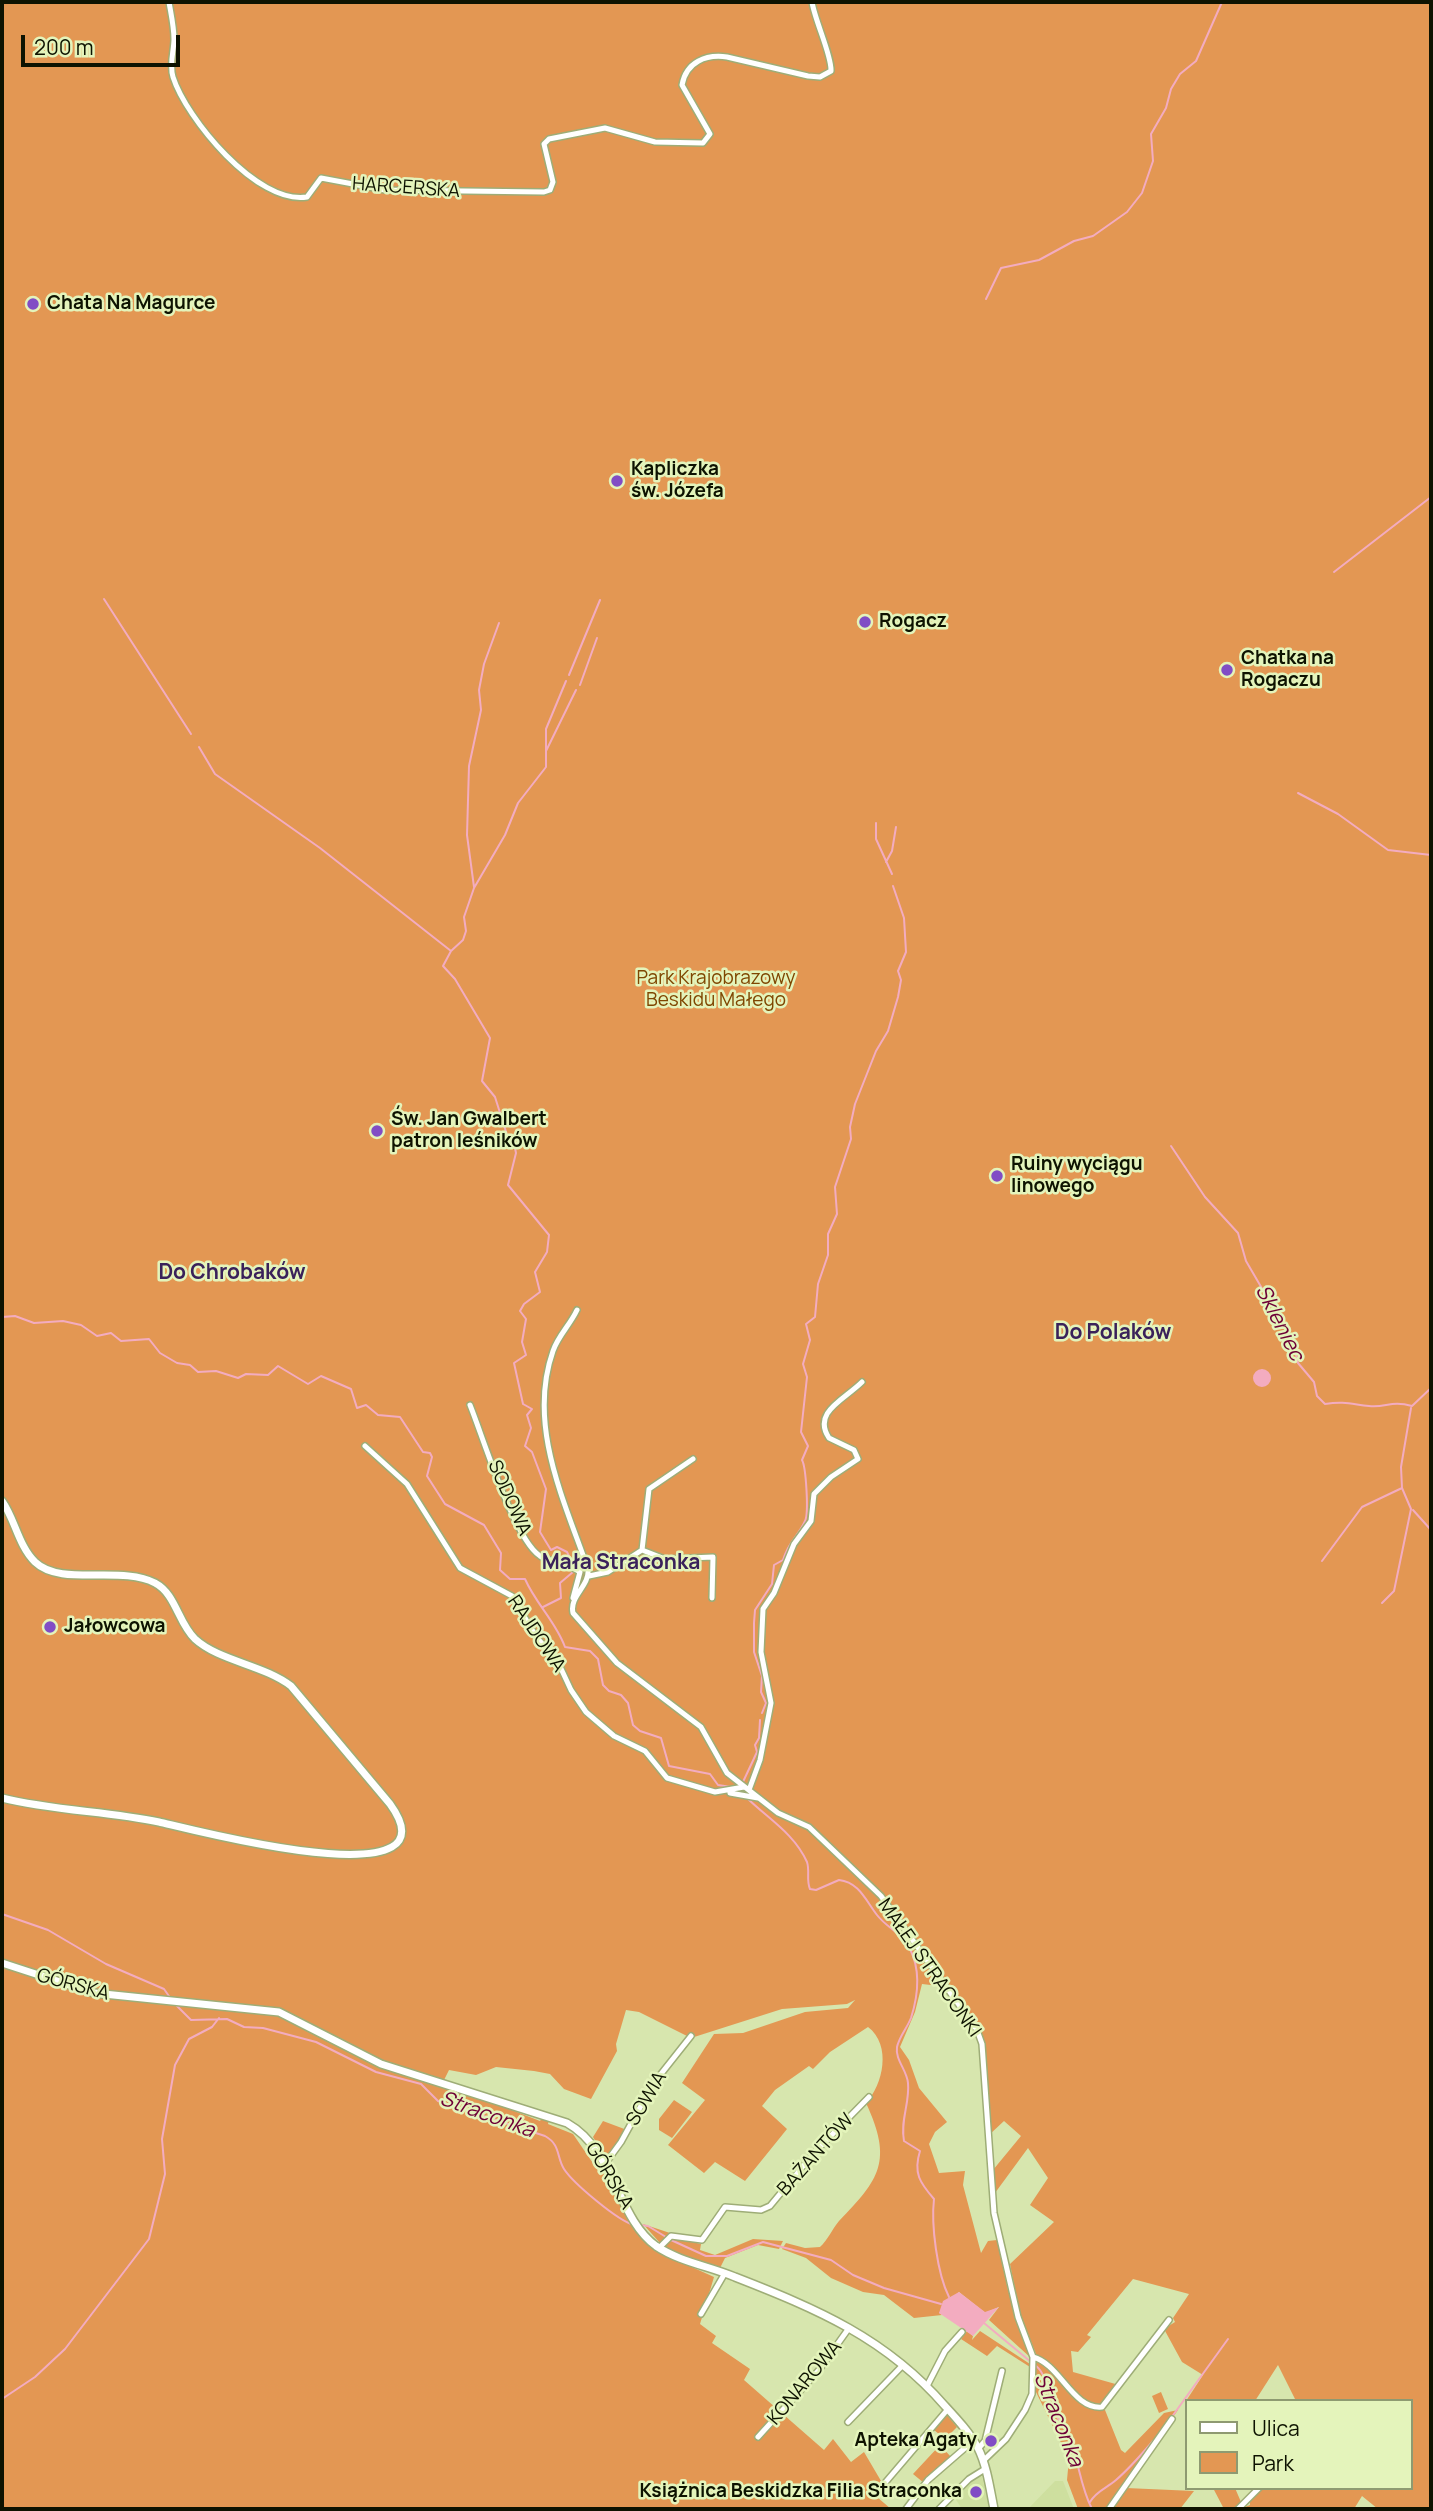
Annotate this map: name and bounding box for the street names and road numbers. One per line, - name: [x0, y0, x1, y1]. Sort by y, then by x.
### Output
- street label: HARCERSKA: [351, 173, 461, 203]
- street label: SODOWA: [482, 1457, 536, 1539]
- street label: RAJDOWA: [502, 1591, 570, 1677]
- street label: MAŁEJ STRACONKI: [873, 1894, 985, 2042]
- street label: GÓRSKA: [34, 1964, 112, 2006]
- street label: SOWIA: [622, 2068, 672, 2130]
- street label: BAŻANTÓW: [773, 2109, 859, 2201]
- street label: GÓRSKA: [580, 2138, 638, 2214]
- street label: KONAROWA: [763, 2336, 847, 2430]

